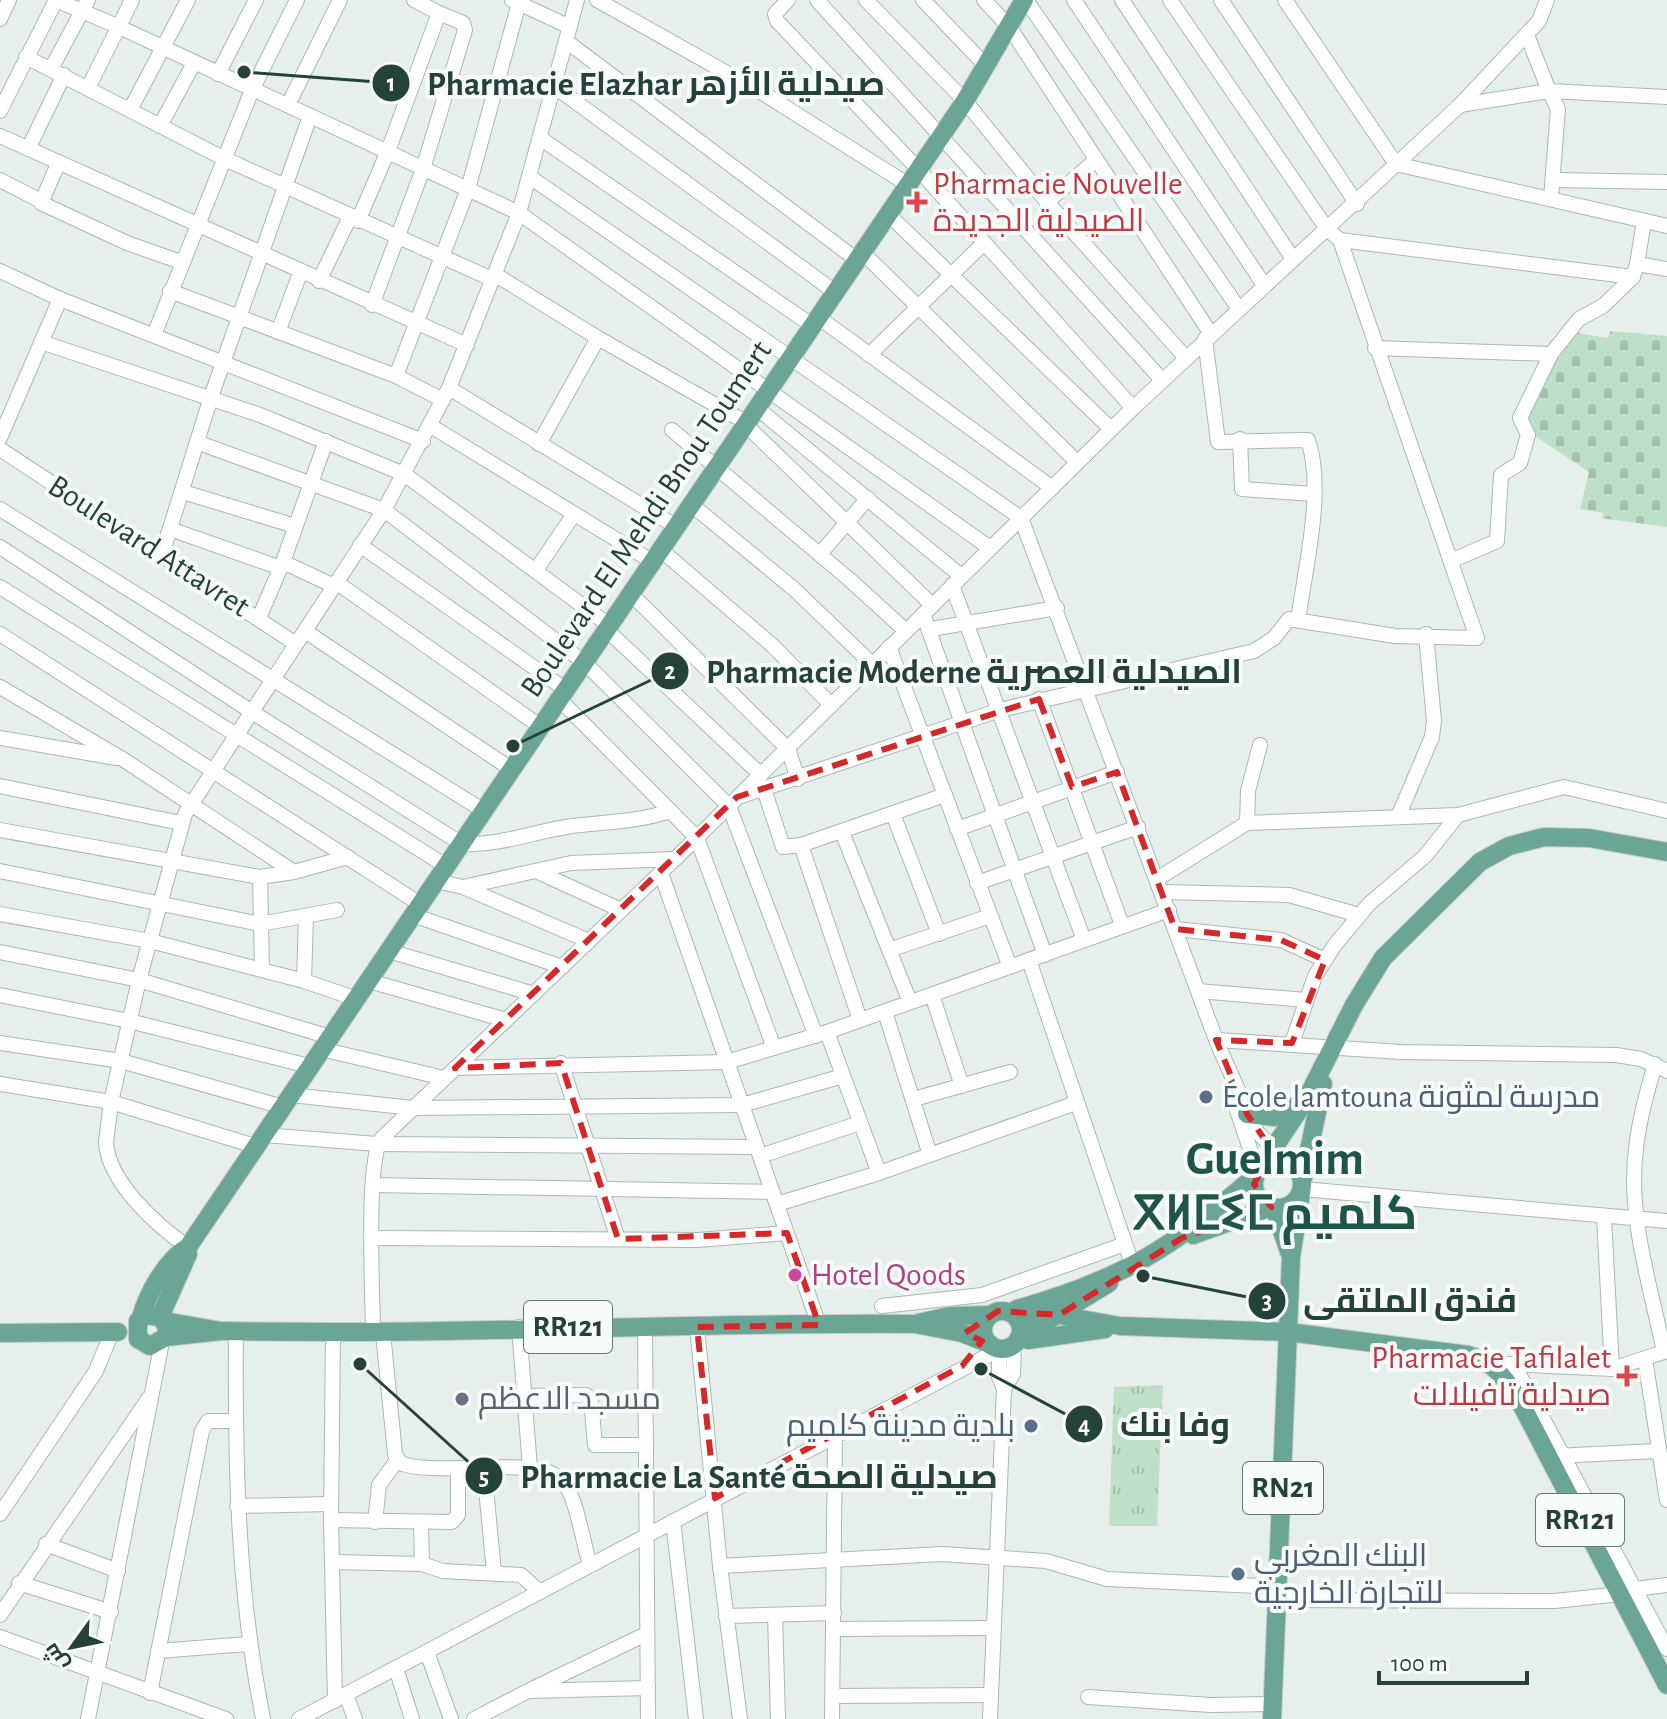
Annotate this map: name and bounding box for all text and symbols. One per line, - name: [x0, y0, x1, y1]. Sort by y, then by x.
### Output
- callout: Pharmacie Elazhar صيدلية الأزهر: [371, 54, 901, 112]
- text: Pharmacie Elazhar صيدلية الأزهر: [427, 66, 885, 104]
- text: 1: [387, 72, 395, 96]
- place label: Pharmacie Nouvelle الصيدلية الجديدة: [933, 168, 1183, 237]
- marker: Pharmacie Nouvelle الصيدلية الجديدة: [908, 193, 926, 211]
- street label: Boulevard El Mehdi Bnou Toumert: [515, 335, 777, 703]
- street label: Boulevard Attavret: [43, 469, 255, 623]
- callout: Pharmacie Moderne الصيدلية العصرية: [650, 642, 1258, 700]
- text: Pharmacie Moderne الصيدلية العصرية: [706, 656, 1242, 691]
- text: 2: [664, 660, 676, 684]
- place label: École lamtouna مدرسة لمثونة: [1222, 1078, 1600, 1114]
- marker: École lamtouna مدرسة لمثونة: [1197, 1088, 1215, 1106]
- district label: Guelmim ⴳⵍⵎⵉⵎ كلميم: [1133, 1136, 1417, 1245]
- place label: Hotel Qoods: [811, 1259, 966, 1291]
- marker: Hotel Qoods: [786, 1266, 804, 1284]
- callout: فندق الملتقى: [1247, 1272, 1533, 1330]
- text: فندق الملتقى: [1303, 1285, 1517, 1321]
- text: 3: [1262, 1290, 1272, 1314]
- road number: RR121: [524, 1301, 612, 1353]
- place label: Pharmacie Tafilalet صيدلية تافيلالت: [1371, 1342, 1611, 1411]
- marker: Pharmacie Tafilalet صيدلية تافيلالت: [1618, 1367, 1636, 1385]
- place label: مسجد الاعظم: [478, 1383, 661, 1420]
- marker: مسجد الاعظم: [453, 1390, 471, 1408]
- callout: وفا بنك: [1064, 1395, 1246, 1453]
- text: وفا بنك: [1120, 1409, 1230, 1444]
- place label: بلدية مدينة كلميم: [786, 1410, 1015, 1447]
- text: 4: [1078, 1414, 1090, 1438]
- marker: بلدية مدينة كلميم: [1022, 1417, 1040, 1435]
- callout: Pharmacie La Santé صيدلية الصحة: [464, 1447, 1013, 1505]
- text: Pharmacie La Santé صيدلية الصحة: [520, 1461, 998, 1495]
- road number: RN21: [1243, 1462, 1323, 1514]
- text: 5: [479, 1466, 489, 1490]
- road number: RR121: [1536, 1494, 1624, 1546]
- place label: البنك المغربي للتجارة الخارجية: [1254, 1540, 1443, 1610]
- marker: البنك المغربي للتجارة الخارجية: [1229, 1565, 1247, 1583]
- north arrow: [32, 1607, 112, 1687]
- scale bar: [1379, 1635, 1527, 1685]
- text: ش: [38, 1638, 75, 1676]
- text: 100 m: [1391, 1652, 1448, 1676]

